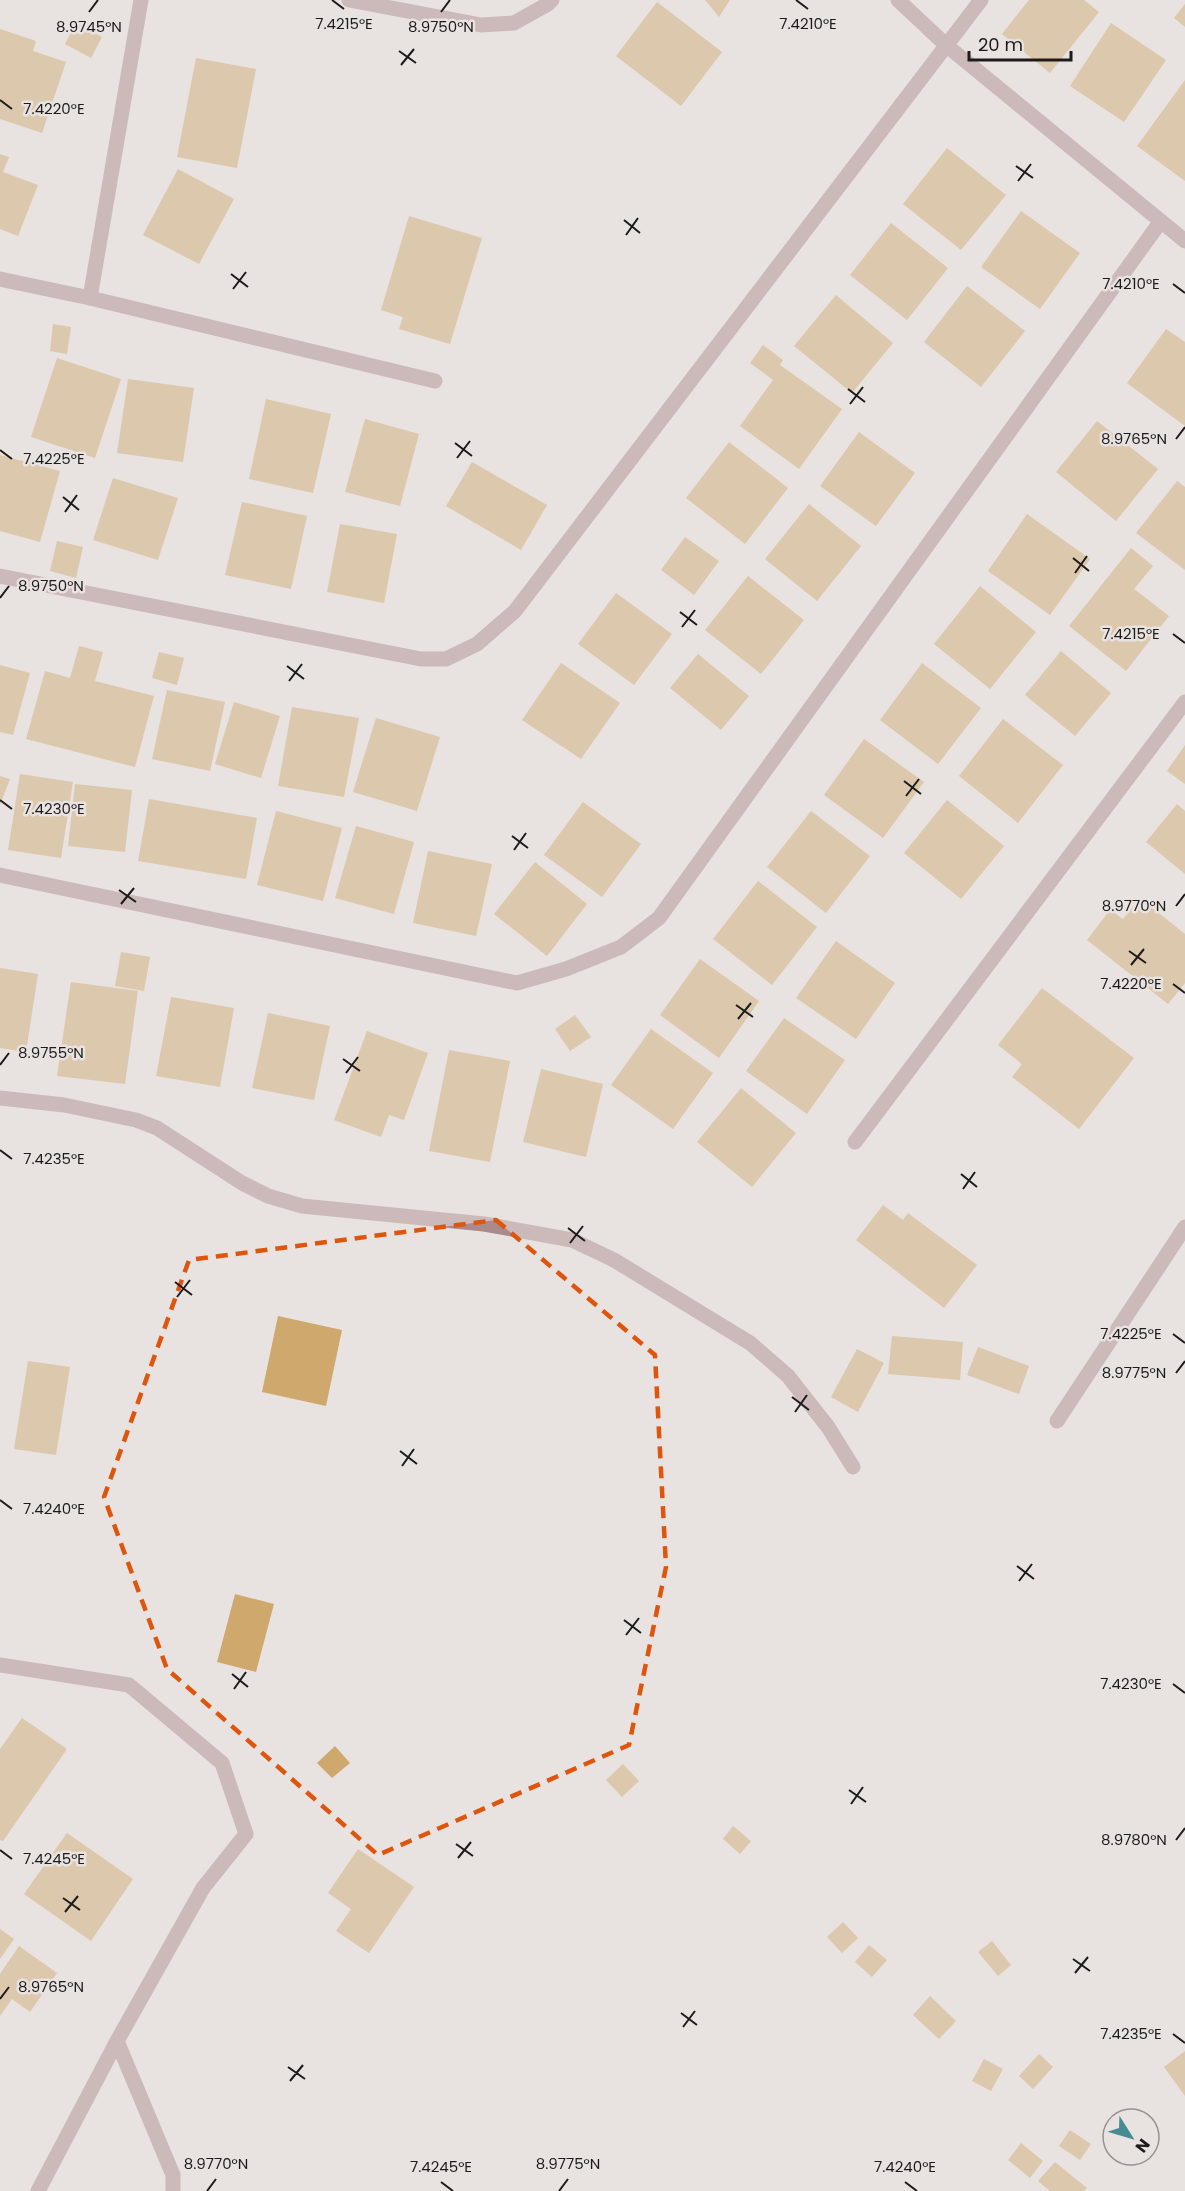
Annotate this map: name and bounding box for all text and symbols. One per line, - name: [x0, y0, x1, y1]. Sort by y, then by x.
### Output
- text: 7.4215°E: [315, 13, 373, 34]
- text: 7.4210°E: [779, 13, 837, 34]
- text: 8.9745°N: [56, 16, 122, 37]
- text: 8.9750°N: [408, 16, 474, 37]
- scale bar: [969, 24, 1071, 62]
- text: 20 m: [978, 32, 1023, 57]
- text: 7.4220°E: [23, 98, 85, 119]
- text: 7.4210°E: [1102, 273, 1160, 294]
- text: 8.9765°N: [1101, 428, 1167, 449]
- text: 7.4225°E: [23, 448, 85, 469]
- text: 8.9750°N: [18, 575, 84, 596]
- text: 7.4215°E: [1102, 623, 1160, 644]
- text: 7.4230°E: [23, 798, 85, 819]
- text: 8.9770°N: [1102, 895, 1166, 916]
- text: 7.4220°E: [1100, 973, 1162, 994]
- text: 8.9755°N: [18, 1042, 84, 1063]
- text: 7.4235°E: [23, 1148, 85, 1169]
- text: 7.4225°E: [1100, 1323, 1162, 1344]
- text: 8.9775°N: [1102, 1362, 1166, 1383]
- text: 7.4240°E: [23, 1498, 85, 1519]
- text: 7.4230°E: [1100, 1673, 1162, 1694]
- text: 8.9780°N: [1101, 1829, 1167, 1850]
- text: 7.4245°E: [23, 1848, 85, 1869]
- text: 8.9765°N: [18, 1976, 84, 1997]
- text: 7.4235°E: [1100, 2023, 1162, 2044]
- north arrow: [1101, 2107, 1161, 2167]
- text: N: [1130, 2134, 1155, 2157]
- text: 8.9770°N: [184, 2153, 248, 2174]
- text: 8.9775°N: [536, 2153, 600, 2174]
- text: 7.4245°E: [410, 2156, 472, 2177]
- text: 7.4240°E: [874, 2156, 936, 2177]

